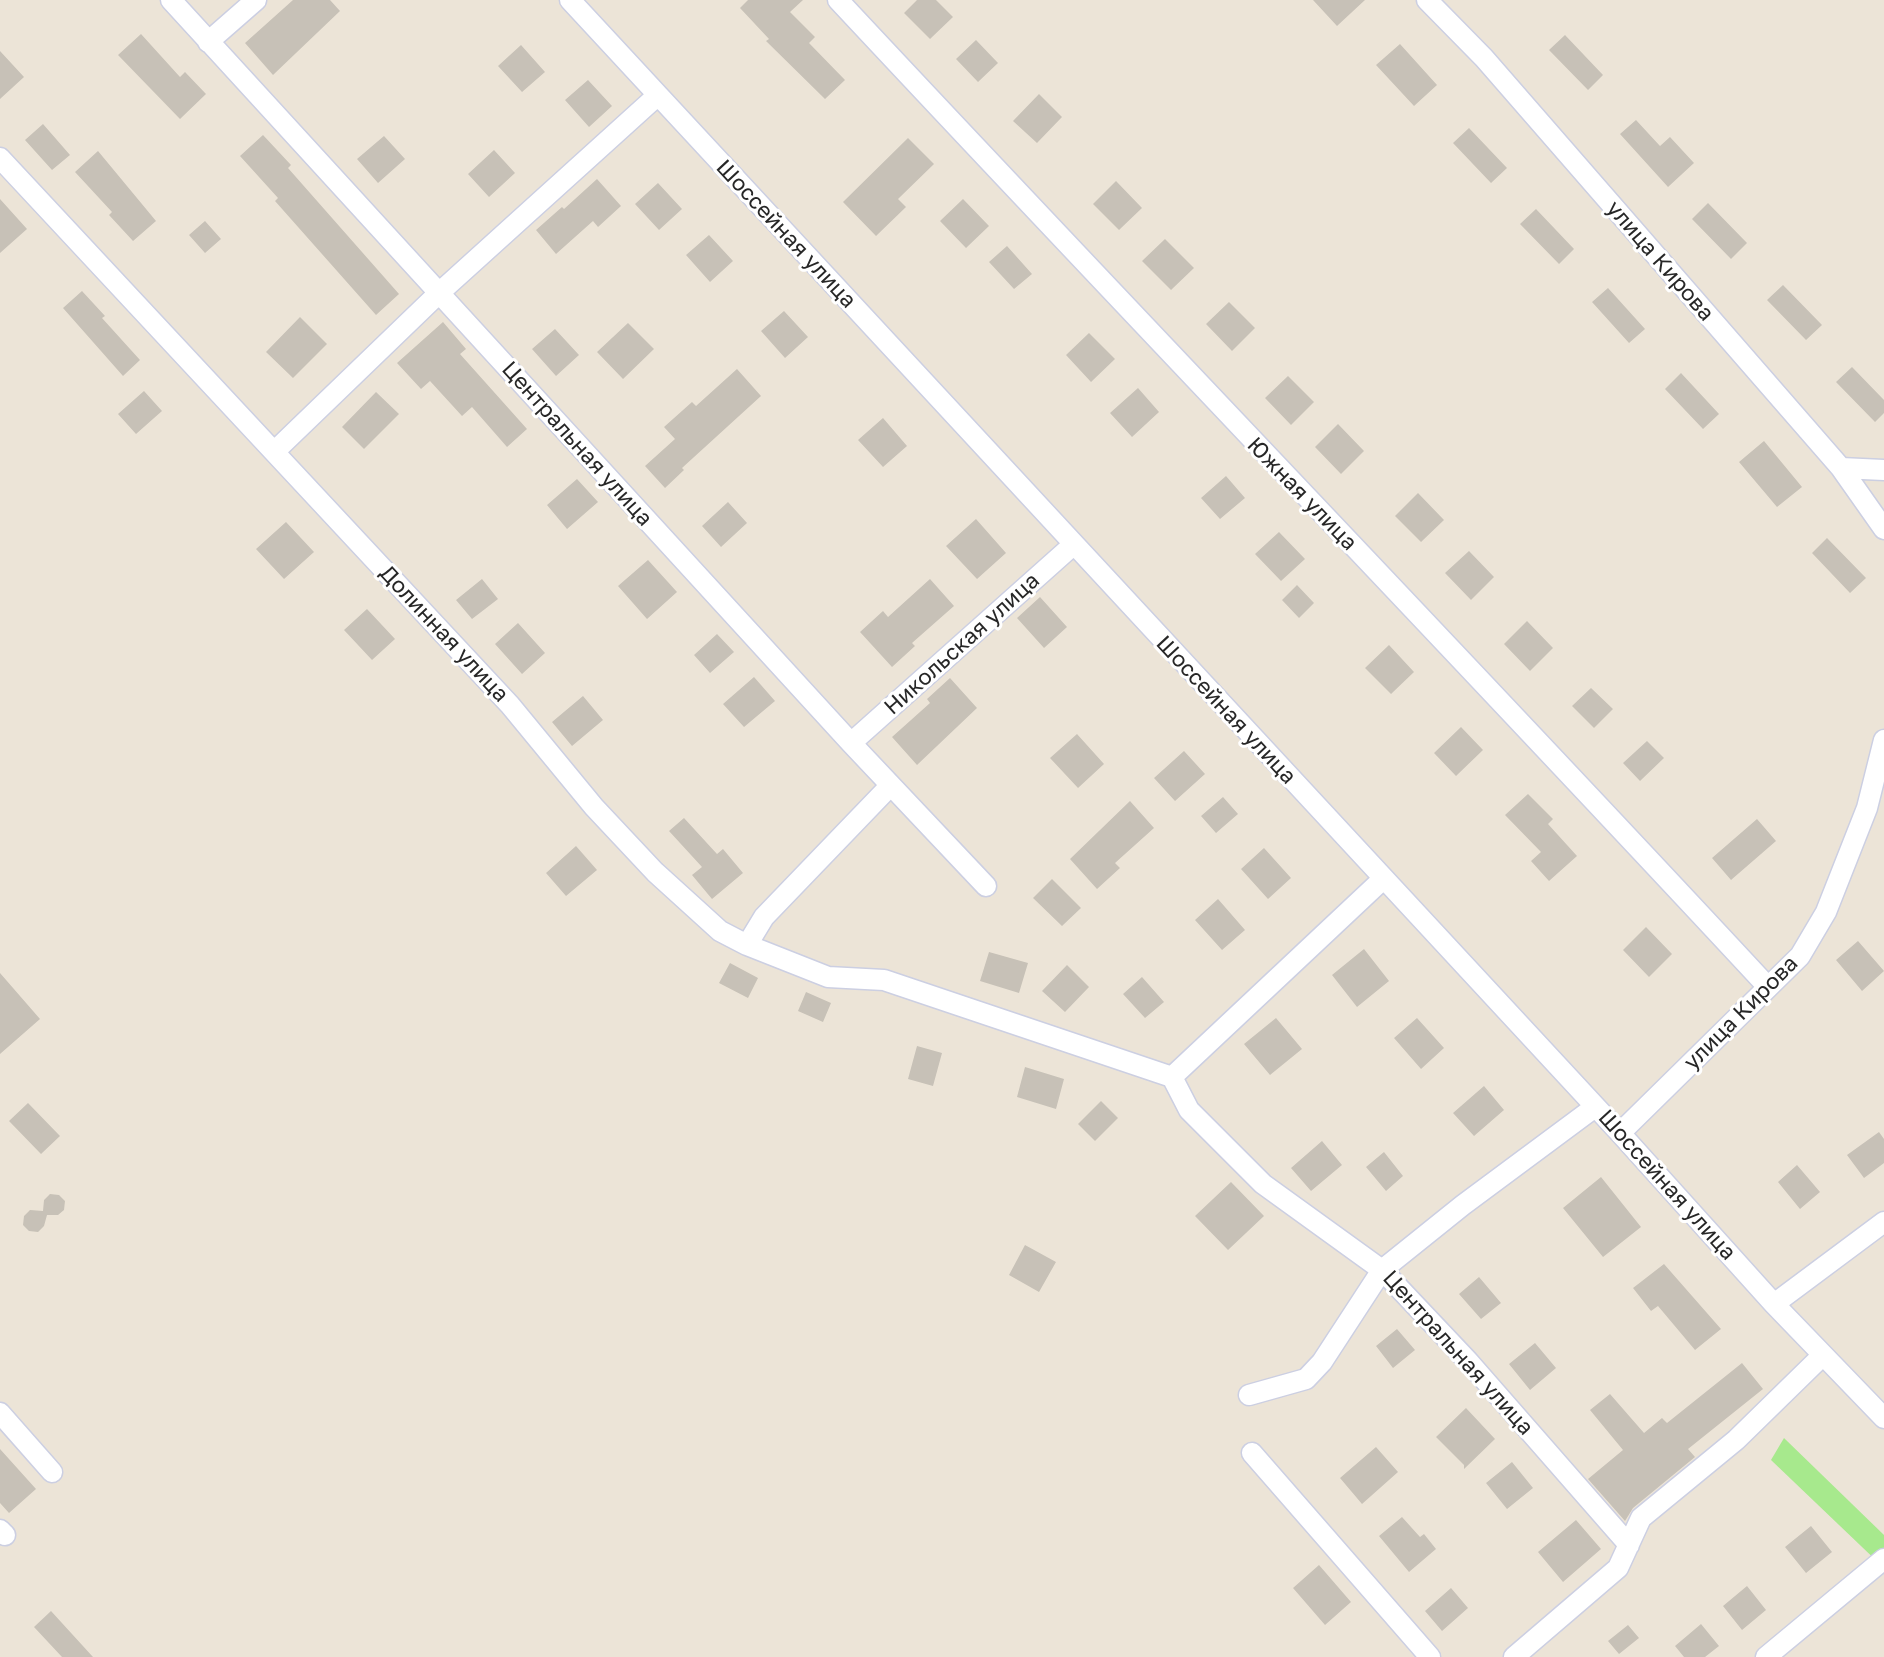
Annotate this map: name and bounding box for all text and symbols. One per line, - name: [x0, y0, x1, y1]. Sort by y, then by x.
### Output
- street label: Шоссейная улица: [711, 154, 861, 314]
- street label: улица Кирова: [1601, 196, 1719, 326]
- street label: Центральная улица: [496, 356, 658, 532]
- street label: Южная улица: [1242, 432, 1362, 556]
- street label: Долинная улица: [374, 560, 514, 708]
- street label: Никольская улица: [879, 568, 1045, 720]
- street label: Шоссейная улица: [1151, 630, 1301, 790]
- street label: улица Кирова: [1679, 951, 1803, 1075]
- street label: Шоссейная улица: [1593, 1104, 1741, 1266]
- street label: Центральная улица: [1377, 1265, 1539, 1441]

